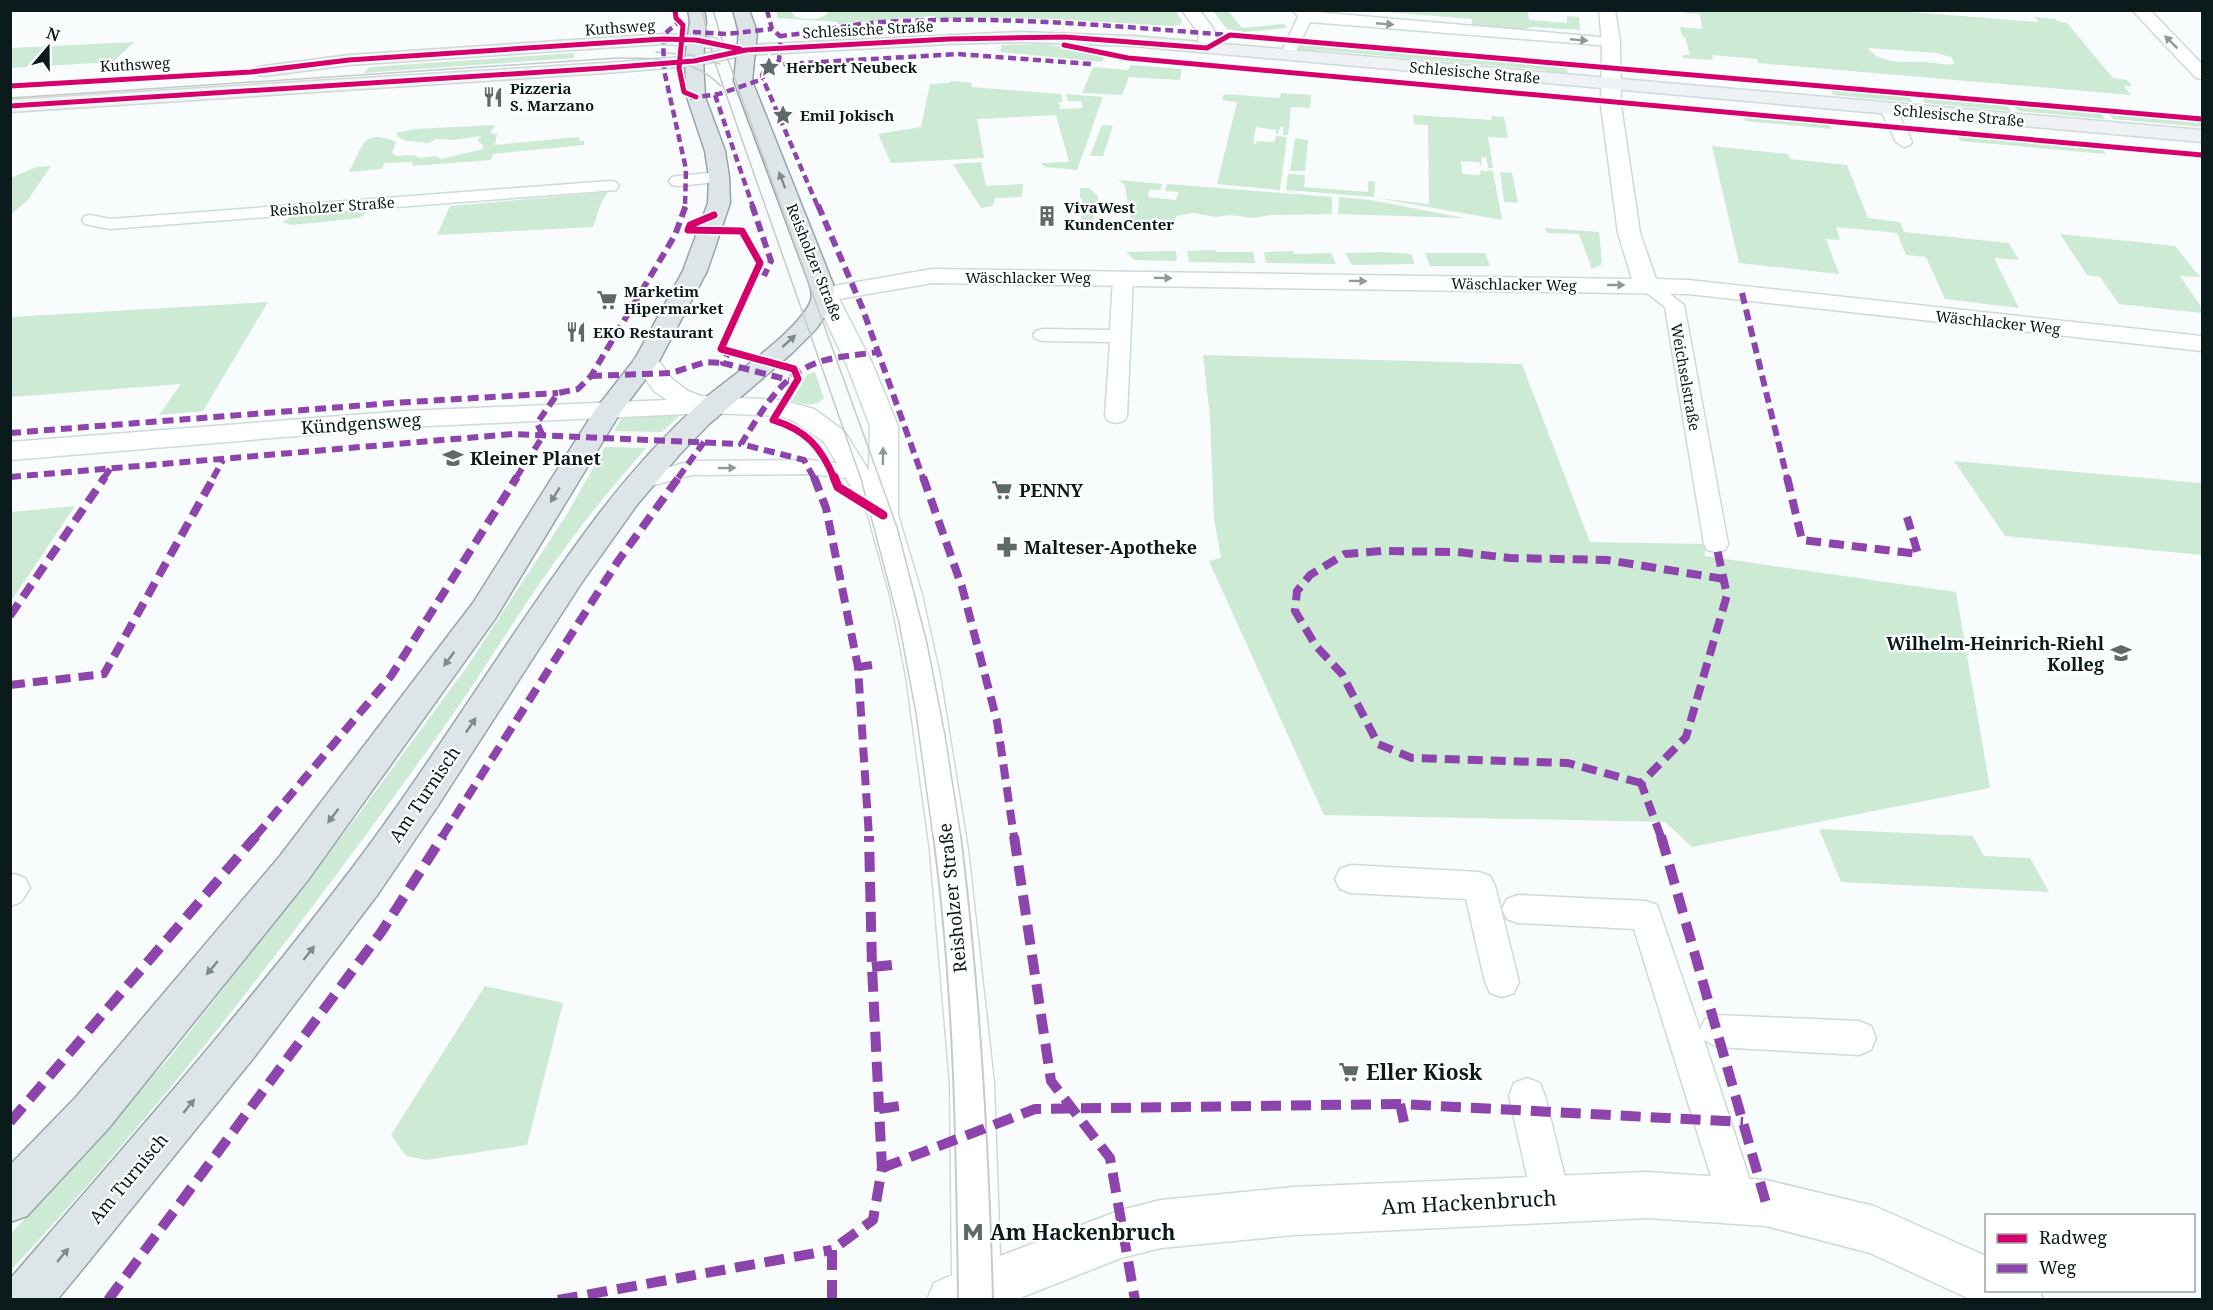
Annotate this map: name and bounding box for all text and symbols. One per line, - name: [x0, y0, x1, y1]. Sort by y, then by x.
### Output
- street label: Kuthsweg: [584, 15, 656, 39]
- street label: Schlesische Straße: [802, 16, 934, 42]
- north arrow: [18, 18, 78, 78]
- one-way arrow: [1375, 19, 1394, 28]
- text: N: [43, 21, 63, 47]
- one-way arrow: [1570, 35, 1589, 45]
- one-way arrow: [2164, 35, 2178, 50]
- street label: Kuthsweg: [99, 52, 171, 76]
- place icon: Herbert Neubeck: [757, 55, 781, 79]
- street label: Schlesische Straße: [1409, 56, 1541, 88]
- place label: Herbert Neubeck: [786, 57, 917, 77]
- place label: Pizzeria S. Marzano: [510, 78, 594, 115]
- restaurant icon: Pizzeria S. Marzano: [481, 85, 505, 109]
- street label: Schlesische Straße: [1893, 99, 2025, 131]
- place icon: Emil Jokisch: [771, 103, 795, 127]
- place label: Emil Jokisch: [800, 105, 894, 125]
- one-way arrow: [777, 171, 787, 189]
- street label: Reisholzer Straße: [269, 192, 395, 220]
- place label: VivaWest KundenCenter: [1064, 197, 1174, 234]
- street label: Reisholzer Straße: [782, 200, 848, 324]
- building icon: VivaWest KundenCenter: [1035, 204, 1059, 228]
- street label: Wäschlacker Weg: [965, 267, 1091, 287]
- one-way arrow: [1153, 273, 1172, 283]
- street label: Wäschlacker Weg: [1451, 273, 1577, 295]
- one-way arrow: [1348, 277, 1367, 286]
- one-way arrow: [1606, 280, 1625, 290]
- place label: Marketim Hipermarket: [624, 281, 723, 318]
- supermarket icon: Marketim Hipermarket: [595, 288, 619, 312]
- street label: Wäschlacker Weg: [1934, 305, 2062, 339]
- restaurant icon: EKO Restaurant: [564, 320, 588, 344]
- place label: EKO Restaurant: [593, 322, 713, 342]
- street label: Weichselstraße: [1667, 322, 1705, 432]
- one-way arrow: [781, 335, 796, 348]
- street label: Kündgensweg: [300, 407, 422, 439]
- school or university icon: Kleiner Planet: [441, 446, 465, 470]
- place label: Kleiner Planet: [470, 446, 601, 470]
- one-way arrow: [878, 447, 888, 466]
- one-way arrow: [718, 463, 737, 473]
- supermarket icon: PENNY: [990, 478, 1014, 502]
- place label: PENNY: [1019, 478, 1084, 502]
- one-way arrow: [549, 487, 560, 503]
- pharmacy icon: Malteser-Apotheke: [995, 535, 1019, 559]
- place label: Malteser-Apotheke: [1024, 535, 1197, 559]
- place label: Wilhelm-Heinrich-Riehl Kolleg: [1886, 631, 2105, 676]
- school or university icon: Wilhelm-Heinrich-Riehl Kolleg: [2109, 641, 2133, 665]
- one-way arrow: [443, 650, 455, 666]
- one-way arrow: [465, 718, 477, 734]
- street label: Am Turnisch: [383, 741, 465, 847]
- one-way arrow: [328, 808, 340, 823]
- street label: Reisholzer Straße: [932, 822, 972, 974]
- one-way arrow: [303, 945, 315, 961]
- one-way arrow: [205, 960, 218, 976]
- place label: Eller Kiosk: [1366, 1058, 1483, 1086]
- supermarket icon: Eller Kiosk: [1337, 1060, 1361, 1084]
- one-way arrow: [182, 1099, 195, 1114]
- street label: Am Turnisch: [83, 1128, 173, 1228]
- street label: Am Hackenbruch: [1381, 1183, 1557, 1221]
- legend: [1985, 1214, 2195, 1292]
- place label: Am Hackenbruch: [990, 1218, 1176, 1246]
- metro station icon: Am Hackenbruch: [961, 1220, 985, 1244]
- text: Radweg: [2039, 1225, 2107, 1249]
- one-way arrow: [56, 1248, 69, 1263]
- text: Weg: [2039, 1255, 2076, 1279]

